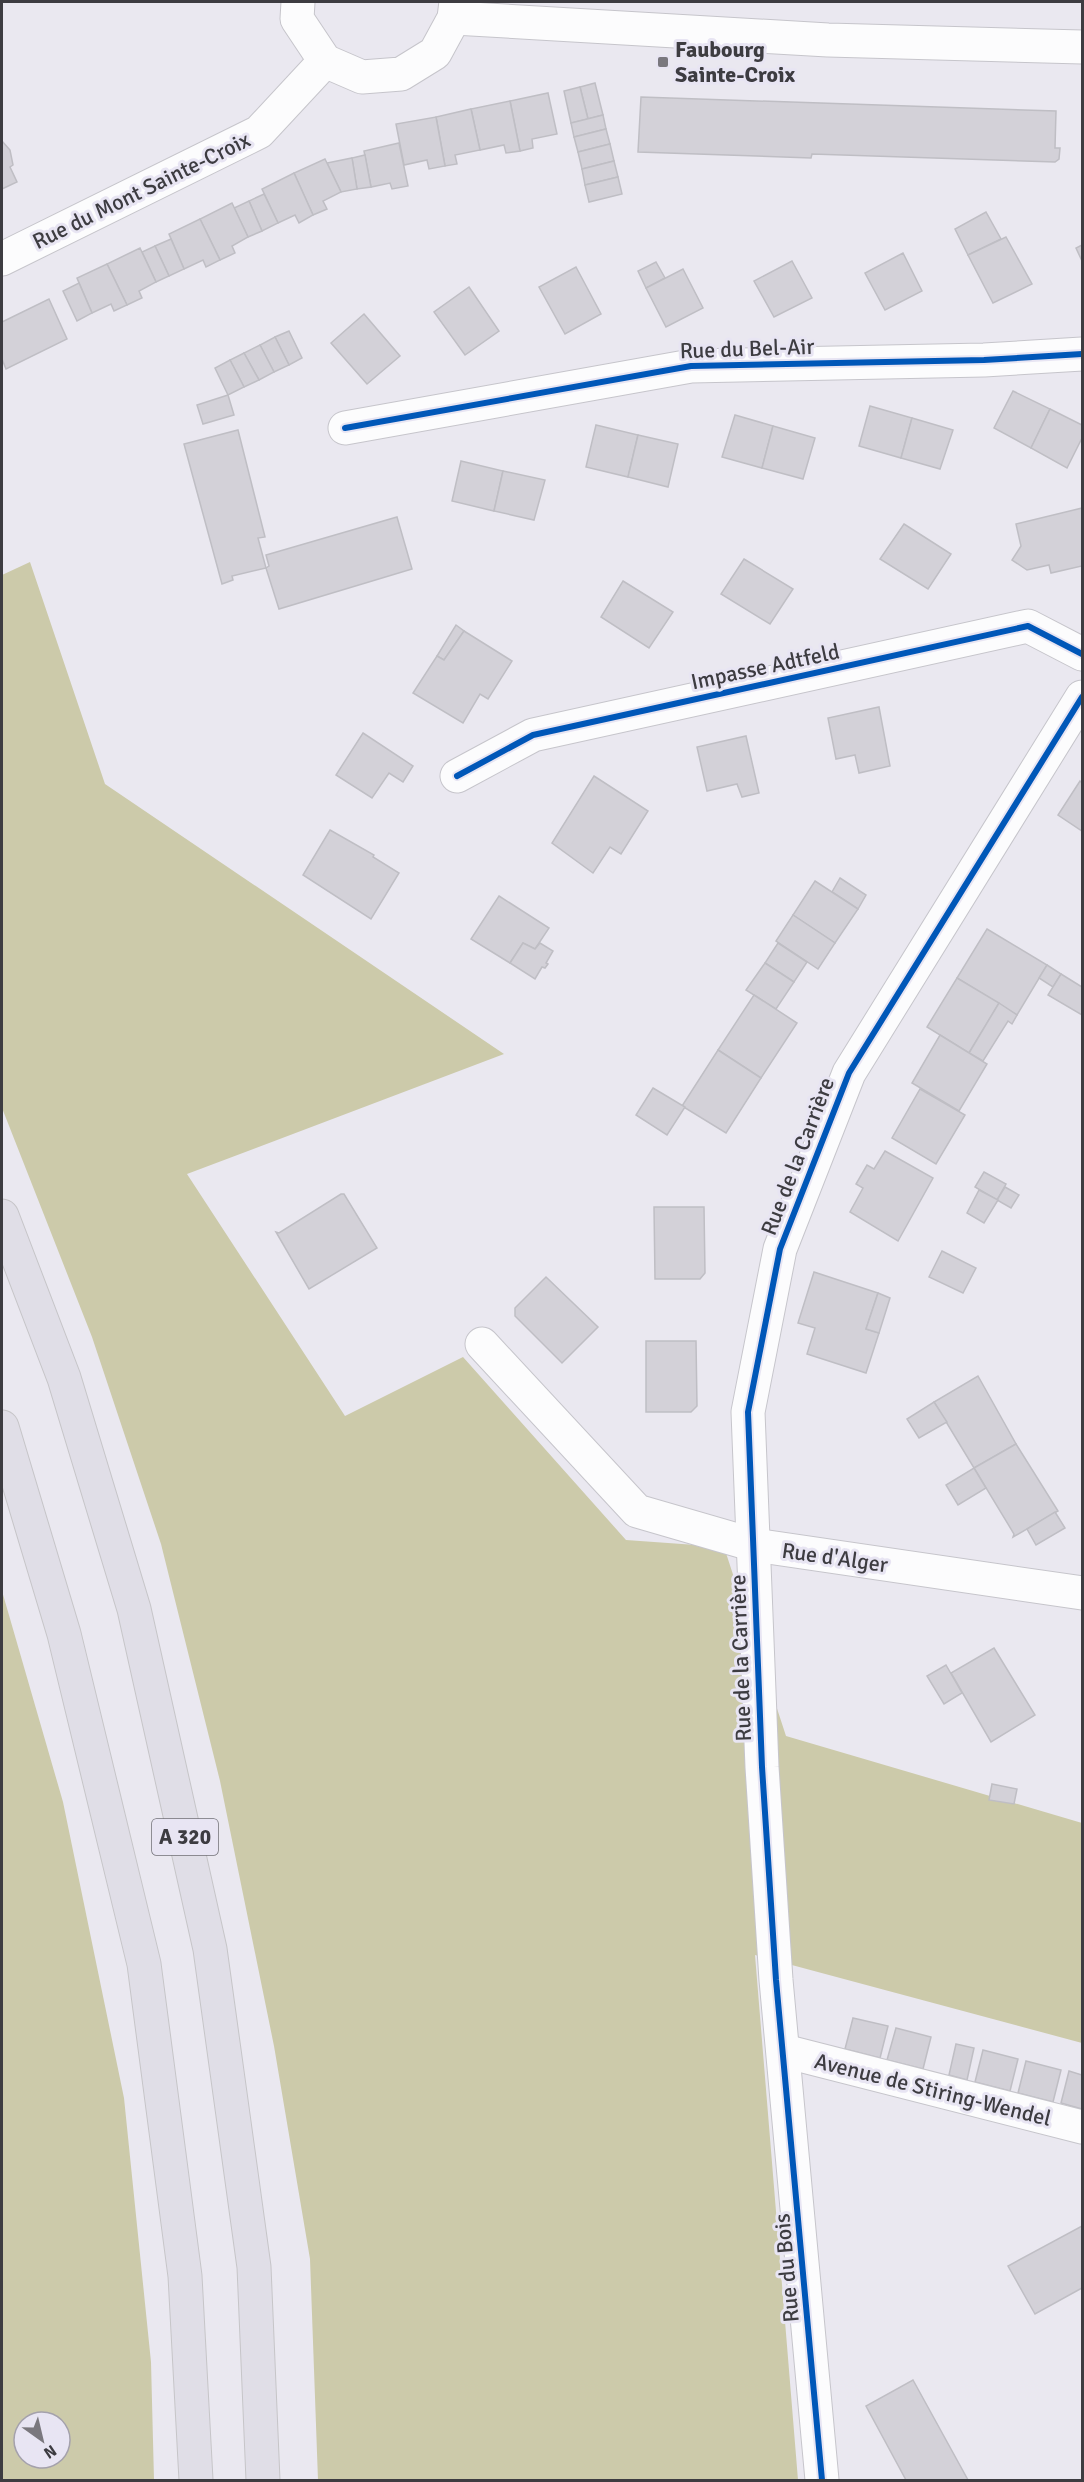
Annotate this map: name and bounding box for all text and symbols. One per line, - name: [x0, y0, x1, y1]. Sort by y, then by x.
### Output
- place label: Faubourg Sainte-Croix: [675, 36, 795, 88]
- marker: Faubourg Sainte-Croix: [656, 55, 670, 69]
- street label: Rue du Mont Sainte-Croix: [28, 126, 254, 255]
- street label: Rue du Bel-Air: [679, 333, 815, 364]
- street label: Impasse Adtfeld: [688, 638, 842, 695]
- street label: Rue de la Carrière: [755, 1073, 840, 1239]
- street label: Rue d'Alger: [780, 1537, 890, 1578]
- street label: Rue de la Carrière: [724, 1574, 757, 1742]
- road number: A 320: [152, 1819, 218, 1855]
- street label: Avenue de Stiring-Wendel: [812, 2047, 1054, 2132]
- street label: Rue du Bois: [768, 2212, 805, 2324]
- north arrow: [12, 2410, 72, 2470]
- text: N: [40, 2440, 60, 2463]

